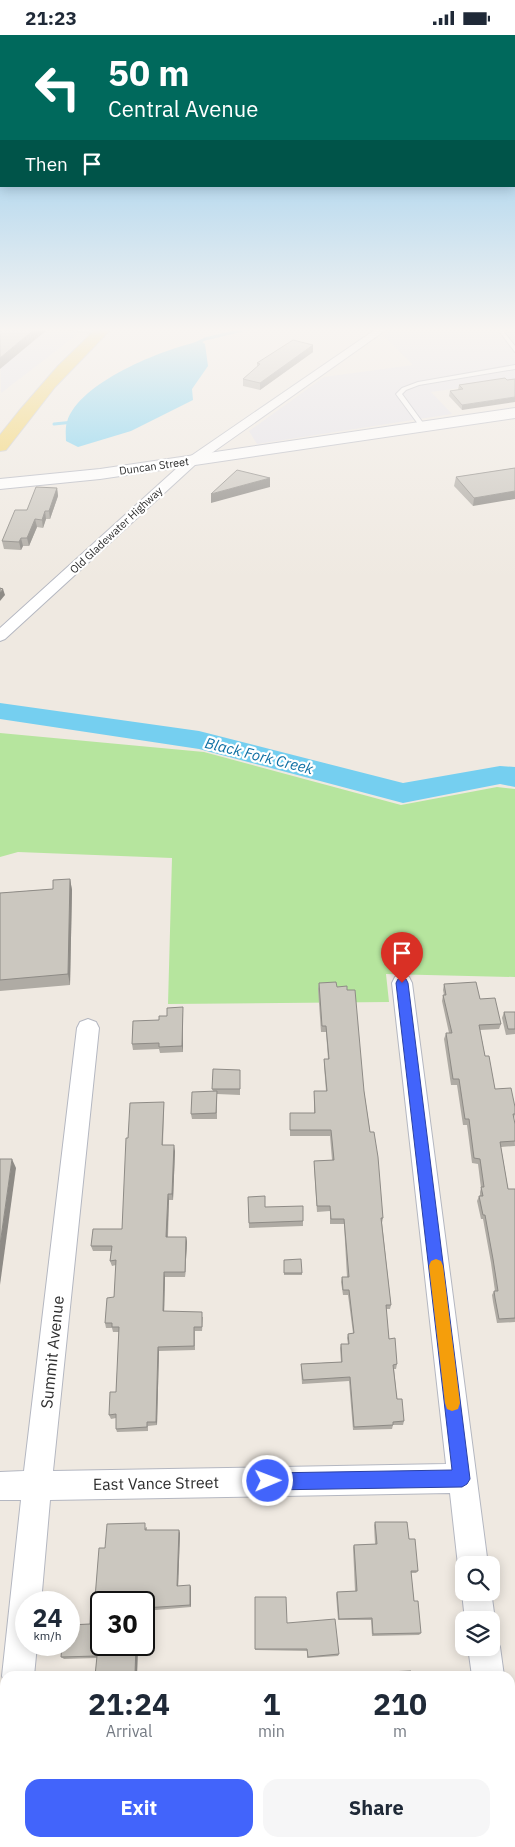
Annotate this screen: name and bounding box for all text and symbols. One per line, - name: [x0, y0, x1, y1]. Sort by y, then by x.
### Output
- text: 21:23: [25, 6, 77, 30]
- text: 50 m: [108, 50, 190, 96]
- icon: left: [25, 55, 90, 120]
- text: Central Avenue: [108, 94, 258, 123]
- icon: arrive: [78, 150, 106, 178]
- text: Then: [25, 152, 68, 176]
- street label: Duncan Street: [118, 454, 190, 478]
- street label: Old Gladewater Highway: [67, 483, 166, 577]
- water label: Black Fork Creek: [203, 733, 315, 778]
- pin: [381, 932, 423, 983]
- icon: arrive: [388, 939, 416, 967]
- street label: Summit Avenue: [36, 1294, 68, 1409]
- position arrow: [241, 1454, 293, 1506]
- street label: East Vance Street: [93, 1472, 219, 1494]
- map controls: [455, 1556, 500, 1656]
- button: search: [455, 1556, 500, 1601]
- speed limit sign: 30: [90, 1591, 155, 1656]
- text: 24: [32, 1601, 63, 1634]
- button: layers: [455, 1611, 500, 1656]
- text: km/h: [33, 1628, 62, 1643]
- text: 21:24: [88, 1684, 170, 1723]
- text: 1: [262, 1684, 280, 1723]
- text: 210: [373, 1684, 427, 1723]
- text: Arrival: [106, 1721, 152, 1741]
- text: min: [258, 1721, 285, 1741]
- text: m: [393, 1721, 407, 1741]
- button: Exit: [25, 1779, 253, 1837]
- button: Share: [263, 1779, 490, 1837]

